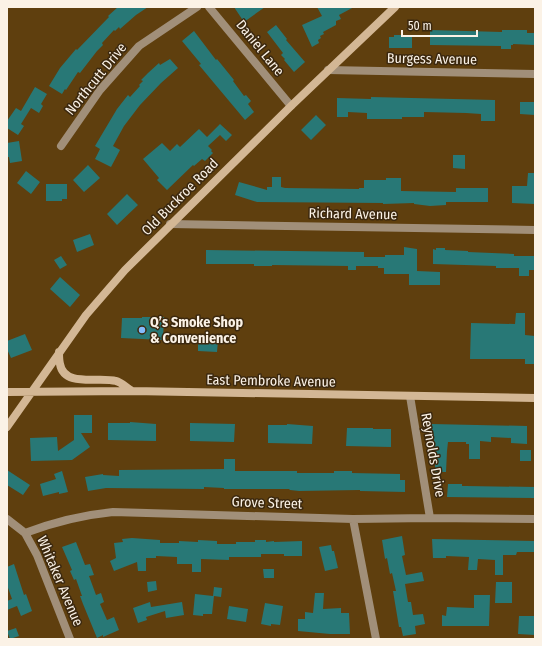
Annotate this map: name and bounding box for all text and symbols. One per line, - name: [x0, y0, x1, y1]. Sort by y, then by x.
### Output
- scale bar: [402, 12, 477, 38]
- street label: Daniel Lane: [232, 17, 288, 79]
- text: 50 m: [408, 19, 432, 33]
- street label: Northcutt Drive: [62, 39, 130, 119]
- street label: Burgess Avenue: [387, 50, 477, 68]
- street label: Old Buckroe Road: [138, 155, 222, 239]
- street label: Richard Avenue: [308, 205, 398, 223]
- place label: Q’s Smoke Shop & Convenience: [150, 314, 243, 347]
- marker: Q’s Smoke Shop & Convenience: [137, 325, 147, 335]
- street label: East Pembroke Avenue: [206, 371, 336, 391]
- street label: Reynolds Drive: [417, 412, 449, 499]
- street label: Grove Street: [231, 493, 303, 513]
- street label: Whitaker Avenue: [33, 533, 87, 629]

